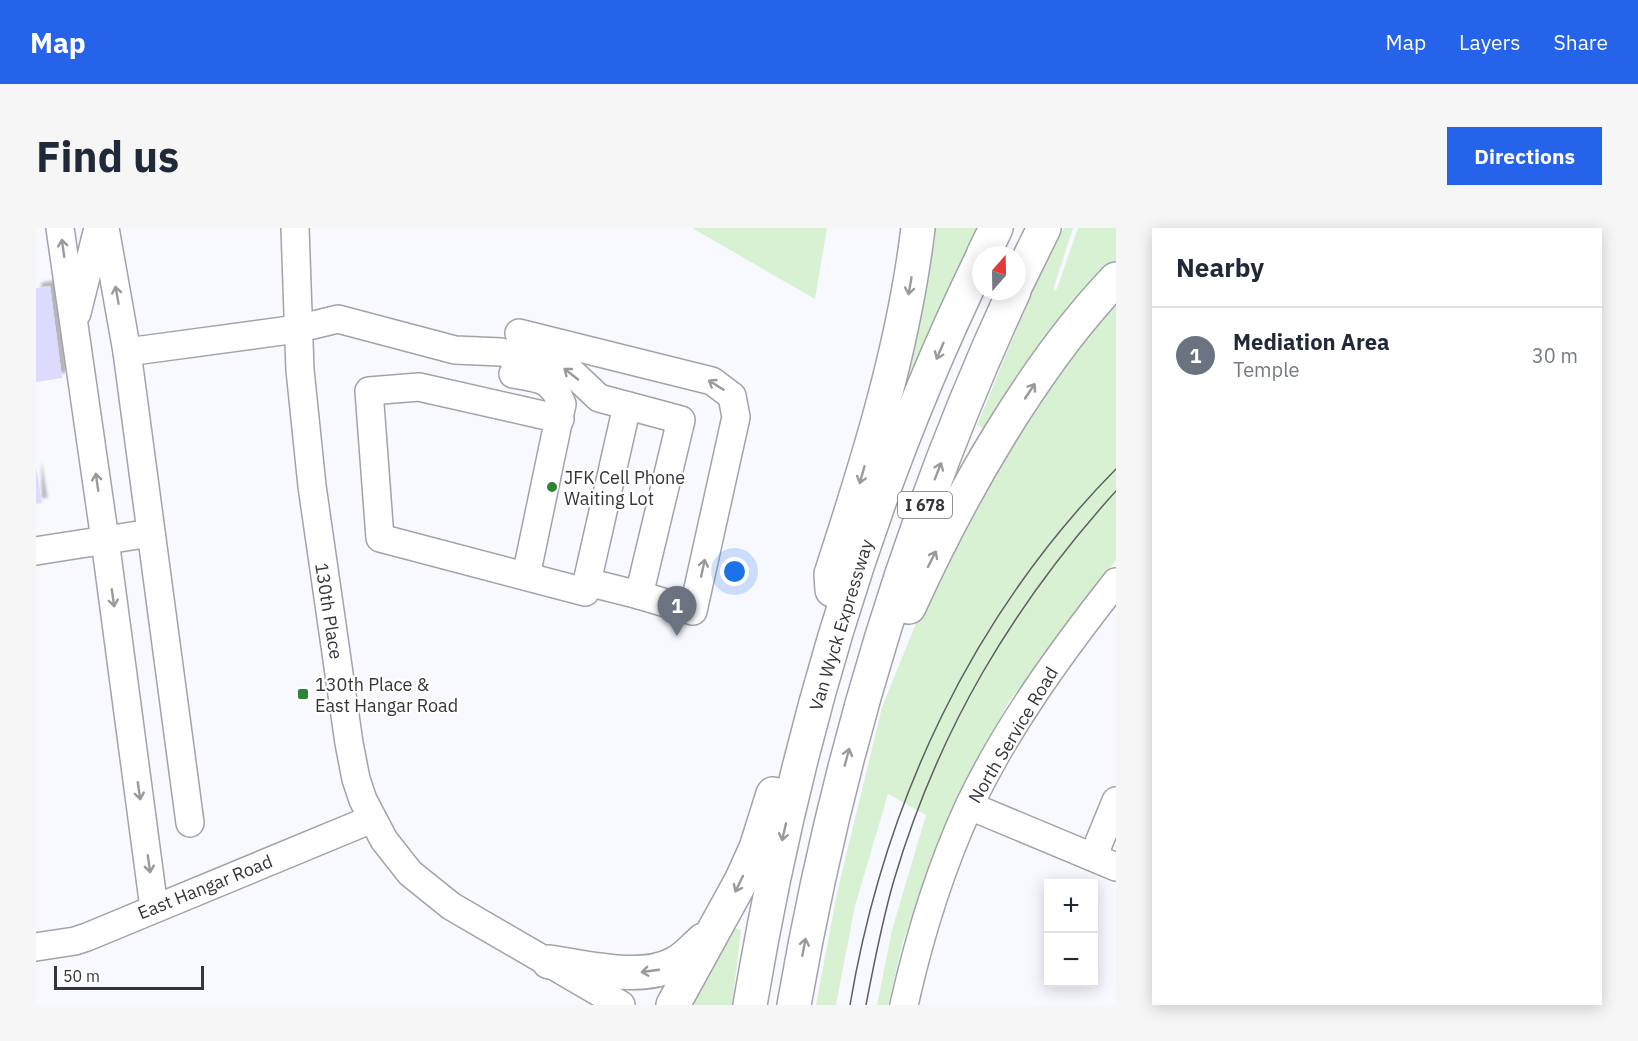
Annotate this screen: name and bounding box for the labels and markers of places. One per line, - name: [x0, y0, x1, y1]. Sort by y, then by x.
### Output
- place label: JFK Cell Phone Waiting Lot: [564, 466, 685, 510]
- marker: JFK Cell Phone Waiting Lot: [545, 480, 559, 494]
- pin: 1: [658, 586, 696, 636]
- place label: 130th Place & East Hangar Road: [315, 673, 458, 717]
- marker: 130th Place & East Hangar Road: [296, 687, 310, 701]

